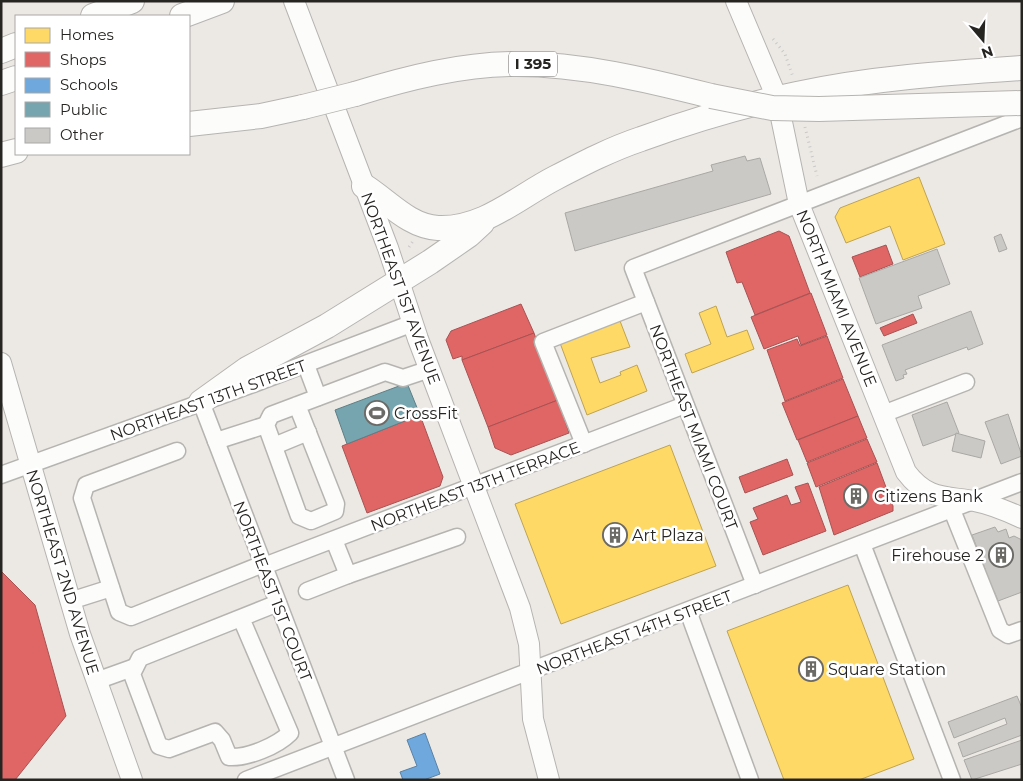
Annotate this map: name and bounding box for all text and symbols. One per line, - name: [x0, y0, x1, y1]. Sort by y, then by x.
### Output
- legend: [15, 15, 190, 155]
- north arrow: [958, 15, 1008, 65]
- text: Homes: [60, 25, 114, 44]
- text: N: [979, 42, 996, 63]
- text: Shops: [60, 50, 106, 69]
- road number: I 395: [509, 52, 557, 76]
- text: Schools: [60, 75, 118, 94]
- text: Public: [60, 100, 108, 119]
- text: Other: [60, 125, 104, 144]
- street label: NORTHEAST 1ST AVENUE: [357, 190, 444, 387]
- street label: NORTH MIAMI AVENUE: [792, 207, 881, 389]
- street label: NORTHEAST MIAMI COURT: [645, 322, 742, 533]
- street label: NORTHEAST 13TH STREET: [107, 356, 310, 445]
- sports icon: CrossFit: [364, 400, 390, 426]
- place label: CrossFit: [394, 404, 458, 423]
- street label: NORTHEAST 13TH TERRACE: [368, 438, 583, 535]
- street label: NORTHEAST 2ND AVENUE: [22, 467, 103, 677]
- building icon: Citizens Bank: [843, 483, 869, 509]
- place label: Citizens Bank: [874, 487, 983, 506]
- street label: NORTHEAST 1ST COURT: [229, 498, 316, 685]
- building icon: Art Plaza: [602, 522, 628, 548]
- place label: Art Plaza: [632, 526, 704, 545]
- building icon: Firehouse 2: [988, 542, 1014, 568]
- place label: Firehouse 2: [891, 546, 984, 565]
- street label: NORTHEAST 14TH STREET: [534, 586, 736, 679]
- building icon: Square Station: [798, 656, 824, 682]
- place label: Square Station: [828, 660, 946, 679]

